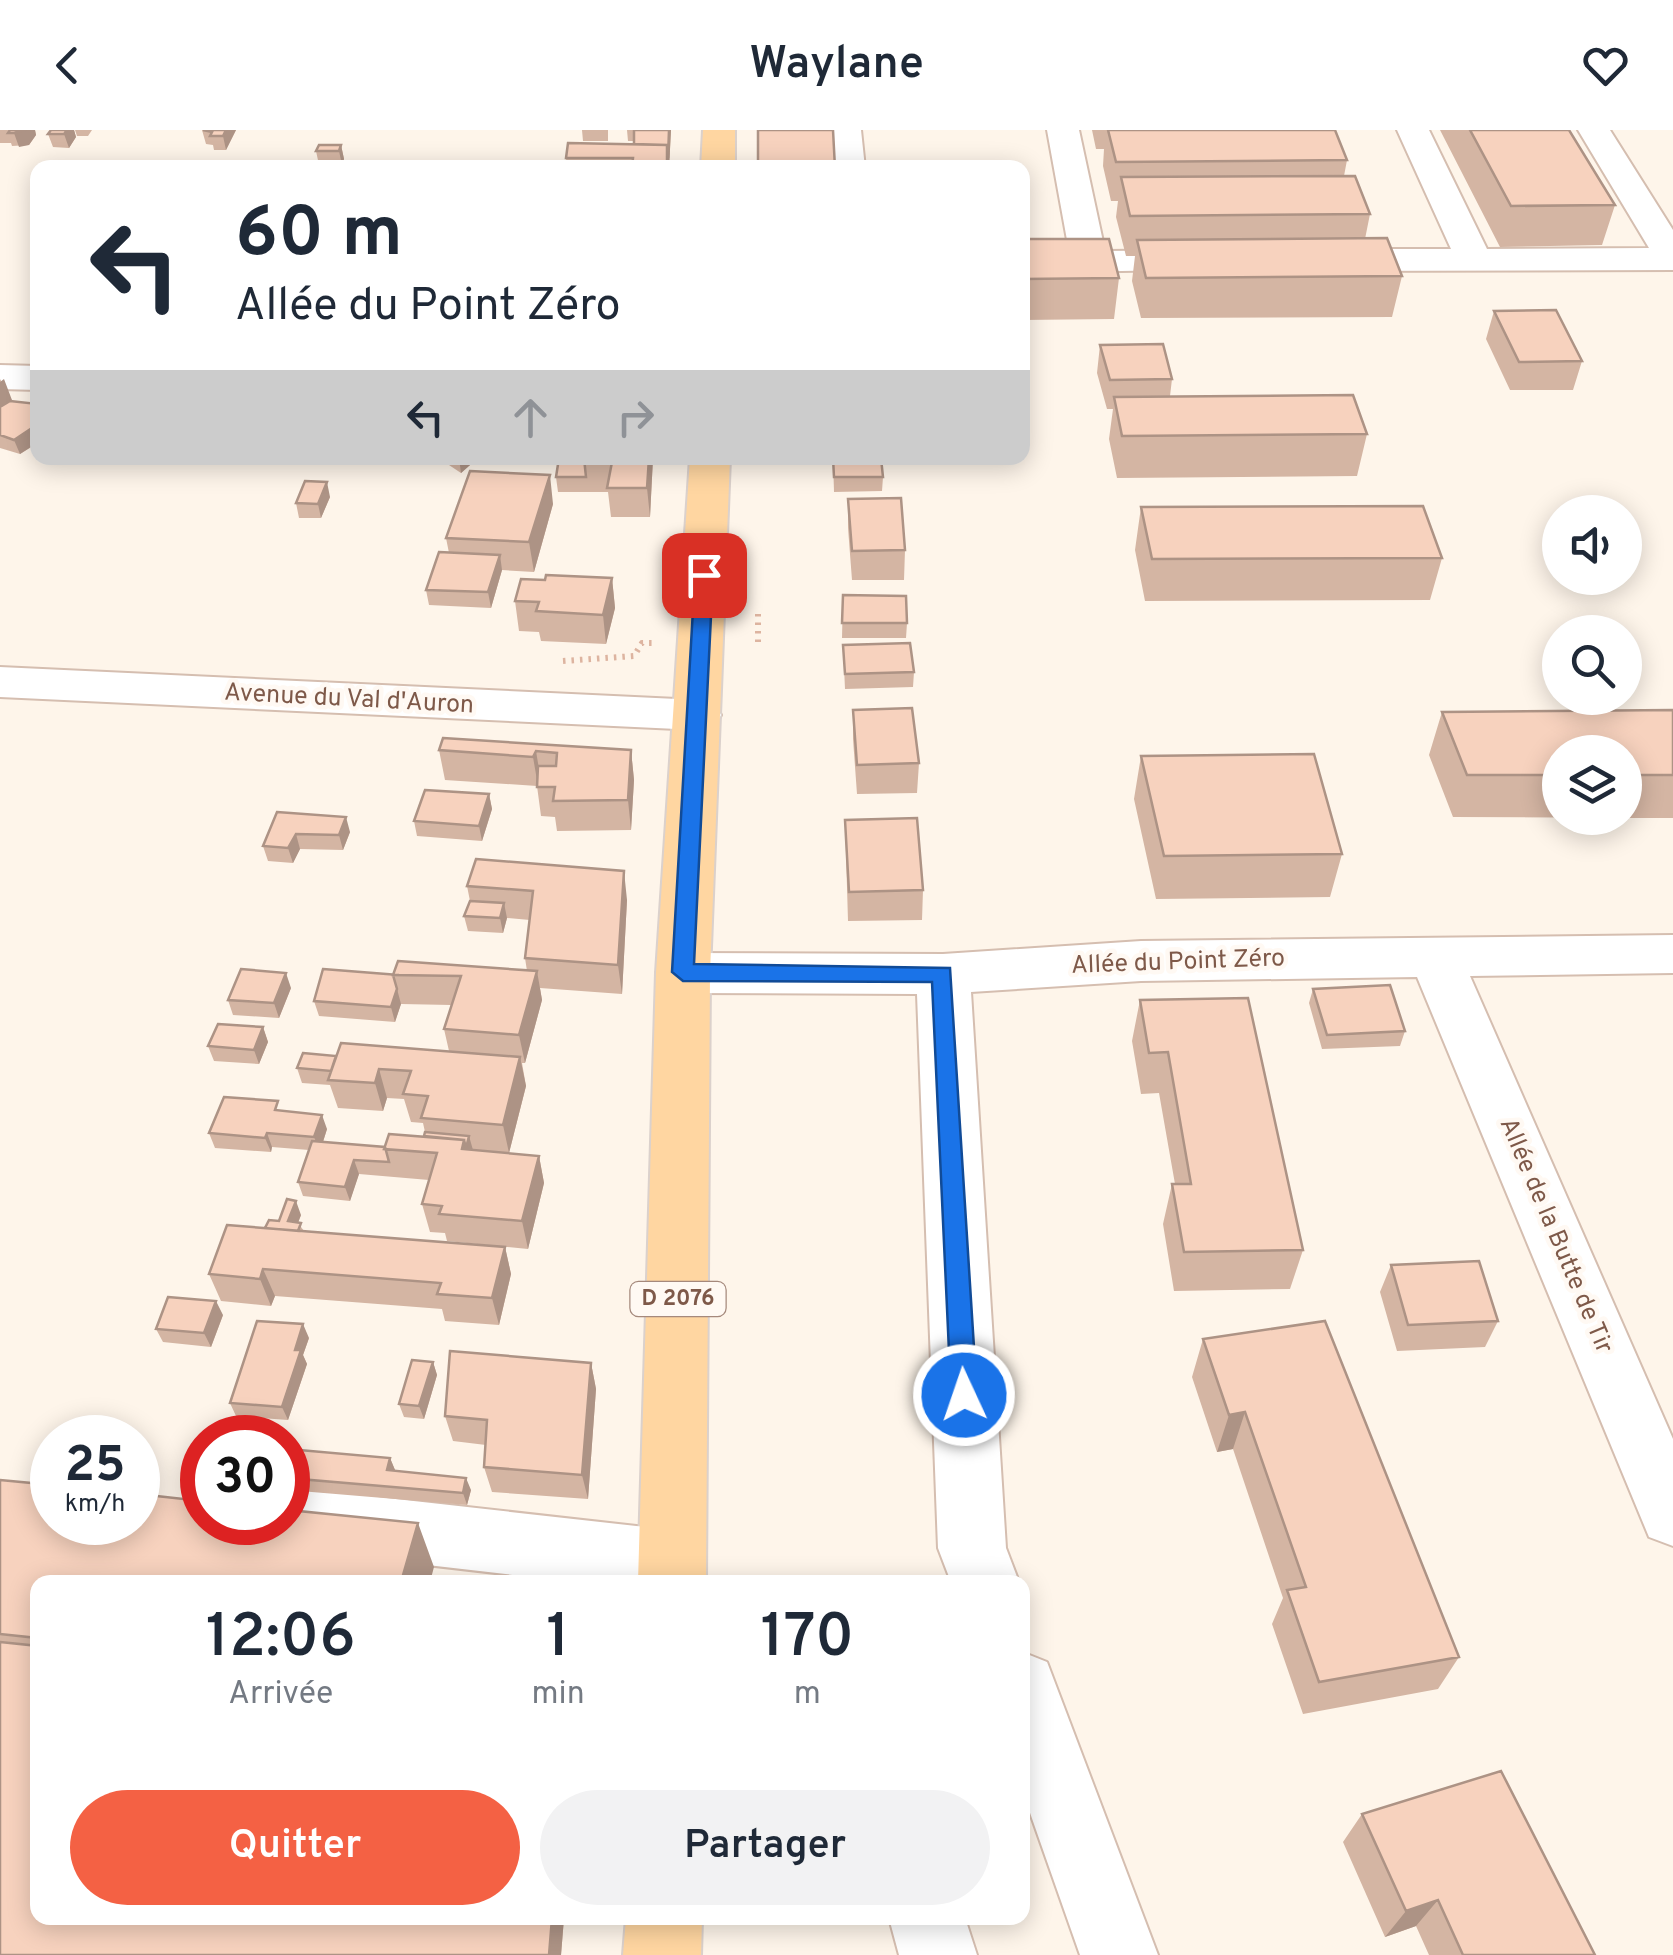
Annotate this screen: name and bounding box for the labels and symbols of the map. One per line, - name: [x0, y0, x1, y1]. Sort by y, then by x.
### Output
- pin: [662, 533, 747, 618]
- street label: Avenue du Val d'Auron: [223, 677, 475, 723]
- street label: Allée du Point Zéro: [1070, 943, 1286, 983]
- street label: Allée de la Butte de Tir: [1491, 1113, 1619, 1359]
- road number: D 2076: [630, 1282, 726, 1316]
- position arrow: [912, 1343, 1016, 1447]
- speed limit sign: 30: [180, 1415, 310, 1545]

